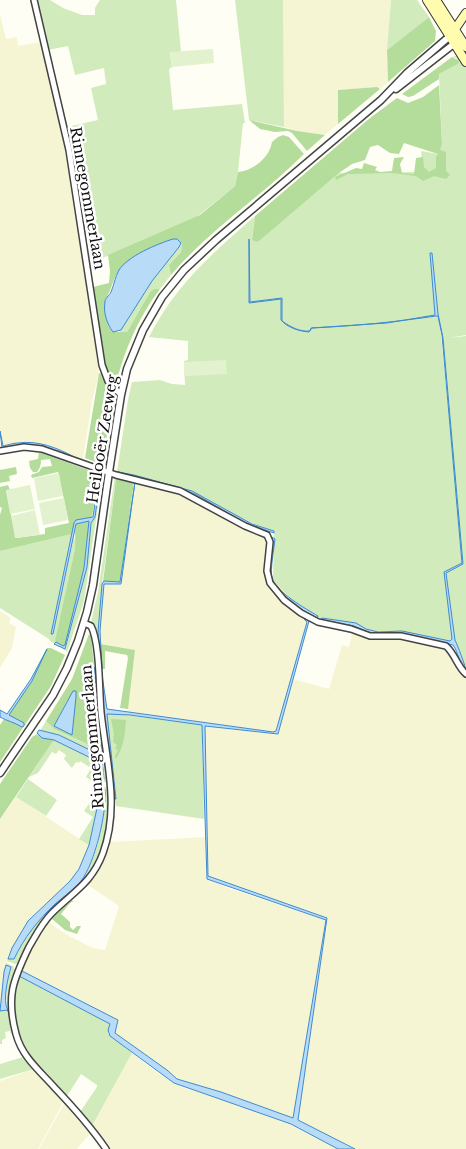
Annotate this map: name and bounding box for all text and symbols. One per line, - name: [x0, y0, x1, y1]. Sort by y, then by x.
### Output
- street label: Rinnegommerlaan: [66, 125, 110, 271]
- street label: Heilooër Zeeweg: [82, 372, 122, 505]
- street label: Rinnegommerlaan: [76, 664, 108, 810]

